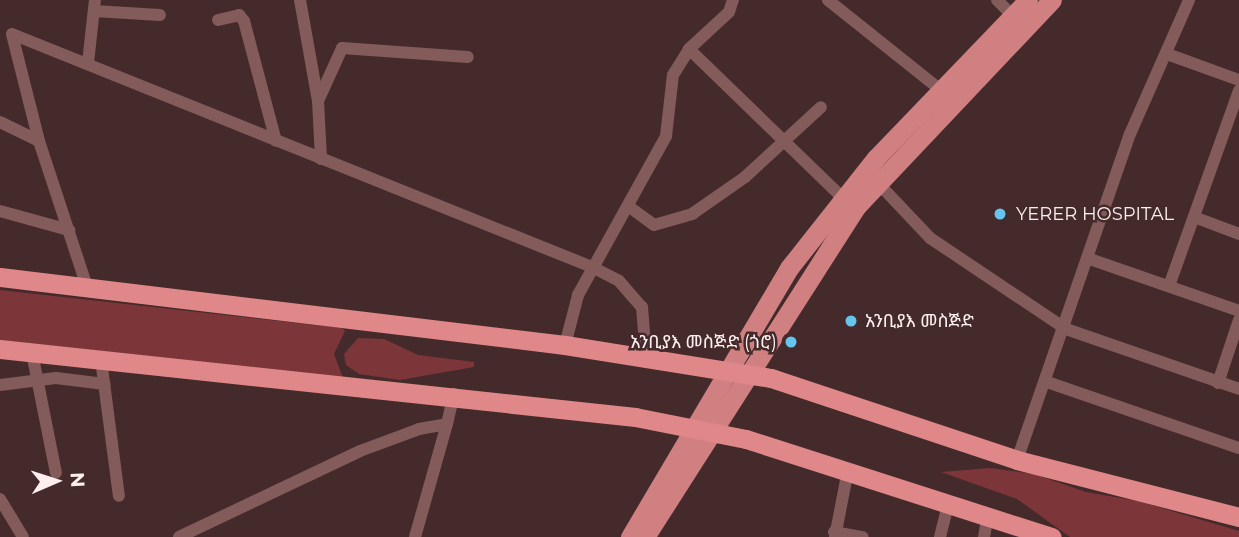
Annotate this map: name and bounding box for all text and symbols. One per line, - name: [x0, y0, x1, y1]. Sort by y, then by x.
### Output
- place label: YERER HOSPITAL: [1016, 203, 1174, 225]
- marker: YERER HOSPITAL: [990, 204, 1010, 224]
- place label: አንቢያእ መስጅድ: [865, 310, 974, 332]
- marker: አንቢያእ መስጅድ: [843, 313, 859, 329]
- place label: አንቢያእ መስጅድ (ጎሮ): [630, 331, 777, 353]
- marker: አንቢያእ መስጅድ (ጎሮ): [783, 334, 799, 350]
- north arrow: [21, 446, 91, 516]
- text: N: [66, 472, 89, 488]

